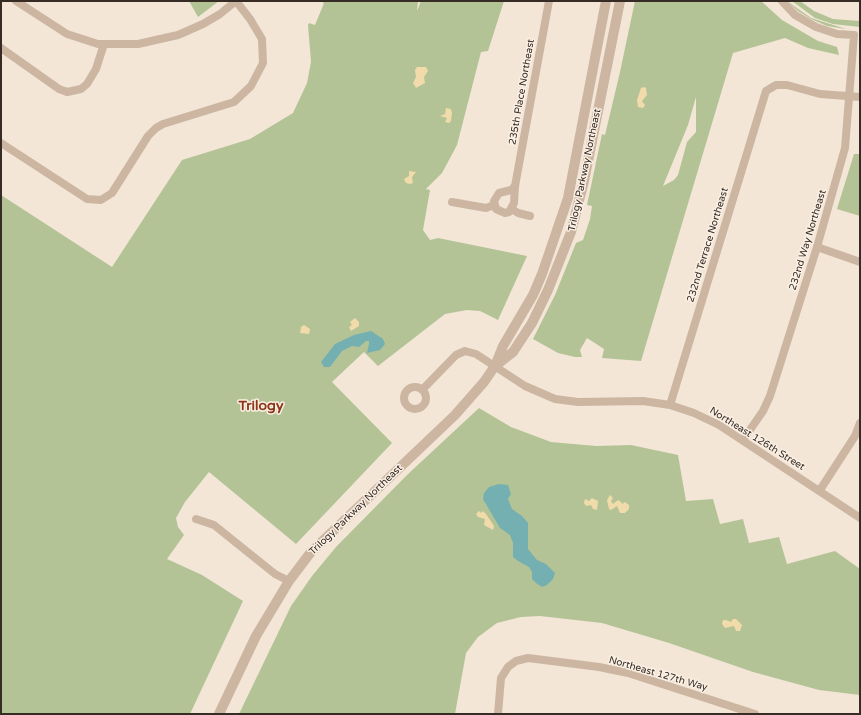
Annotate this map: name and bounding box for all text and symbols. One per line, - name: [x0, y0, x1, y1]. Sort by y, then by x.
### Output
- street label: 235th Place Northeast: [507, 38, 537, 146]
- street label: Trilogy Parkway Northeast: [566, 108, 604, 232]
- street label: 232nd Terrace Northeast: [685, 186, 731, 304]
- street label: 232nd Way Northeast: [787, 188, 829, 292]
- district label: Trilogy: [239, 398, 283, 414]
- street label: Northeast 126th Street: [707, 405, 807, 473]
- street label: Trilogy Parkway Northeast: [307, 462, 405, 558]
- street label: Northeast 127th Way: [607, 654, 709, 694]

